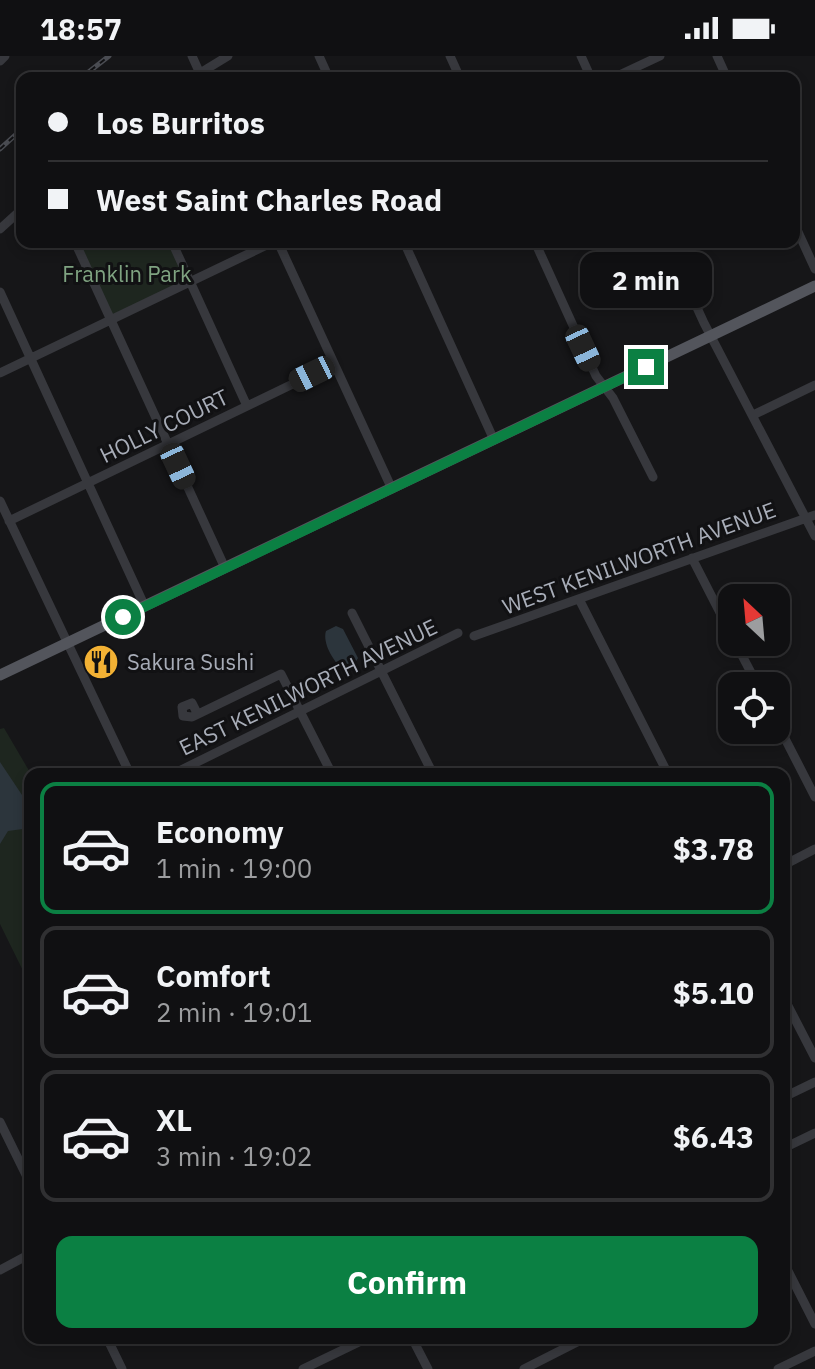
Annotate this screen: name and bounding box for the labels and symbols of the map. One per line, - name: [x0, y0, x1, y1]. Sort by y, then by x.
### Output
- callout: 2 min: [580, 251, 712, 307]
- park label: Franklin Park: [62, 259, 192, 288]
- car: [562, 321, 604, 375]
- route end: [628, 349, 664, 385]
- car: [285, 353, 339, 395]
- street label: HOLLY COURT: [95, 382, 233, 469]
- car: [157, 439, 199, 493]
- street label: WEST KENILWORTH AVENUE: [498, 494, 780, 621]
- north arrow: [718, 584, 790, 656]
- route start: [105, 599, 141, 635]
- street label: EAST KENILWORTH AVENUE: [174, 611, 442, 762]
- restaurant icon: Sakura Sushi: [82, 643, 120, 681]
- place label: Sakura Sushi: [127, 647, 254, 676]

